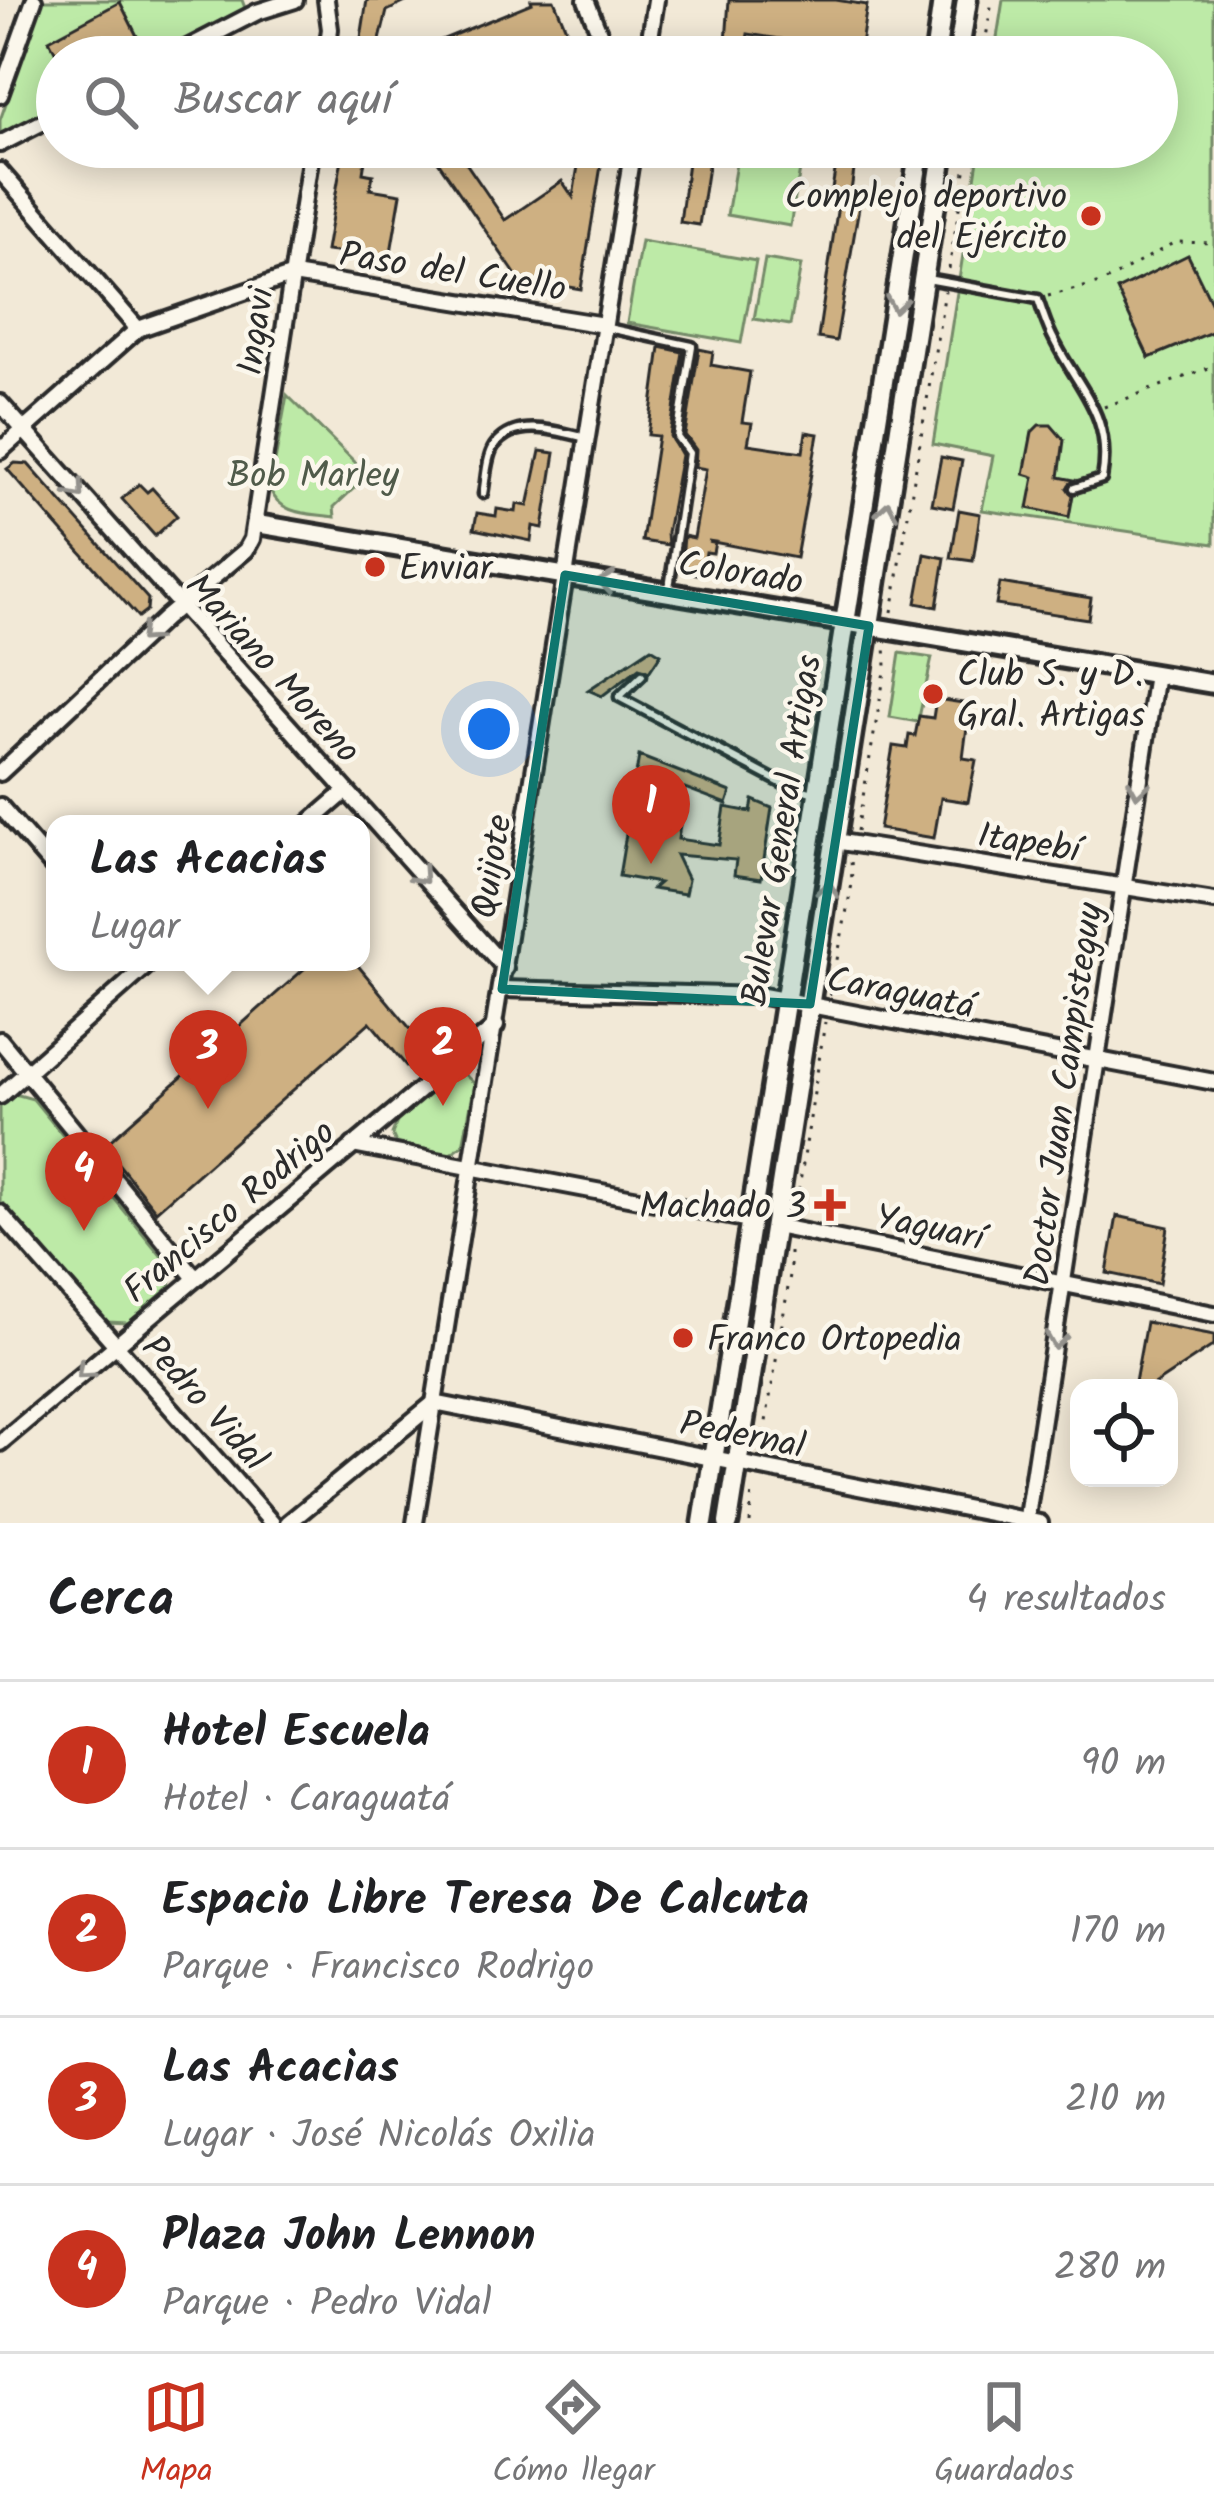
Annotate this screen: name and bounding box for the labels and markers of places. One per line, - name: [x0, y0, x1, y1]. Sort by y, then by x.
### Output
- place label: Complejo deportivo del Ejército: [785, 170, 1067, 268]
- marker: Complejo deportivo del Ejército: [1078, 203, 1104, 229]
- place label: Enviar: [399, 542, 494, 599]
- marker: Enviar: [362, 554, 388, 580]
- place label: Club S. y D. Gral. Artigas: [957, 648, 1145, 746]
- marker: Club S. y D. Gral. Artigas: [920, 681, 946, 707]
- pin: 1: [612, 765, 690, 864]
- pin: 2: [404, 1007, 482, 1106]
- pin: 3: [169, 1010, 247, 1109]
- pin: 4: [45, 1132, 123, 1231]
- place label: Machado 3: [639, 1180, 806, 1237]
- marker: Machado 3: [817, 1192, 843, 1218]
- place label: Franco Ortopedia: [707, 1313, 962, 1370]
- marker: Franco Ortopedia: [670, 1325, 696, 1351]

